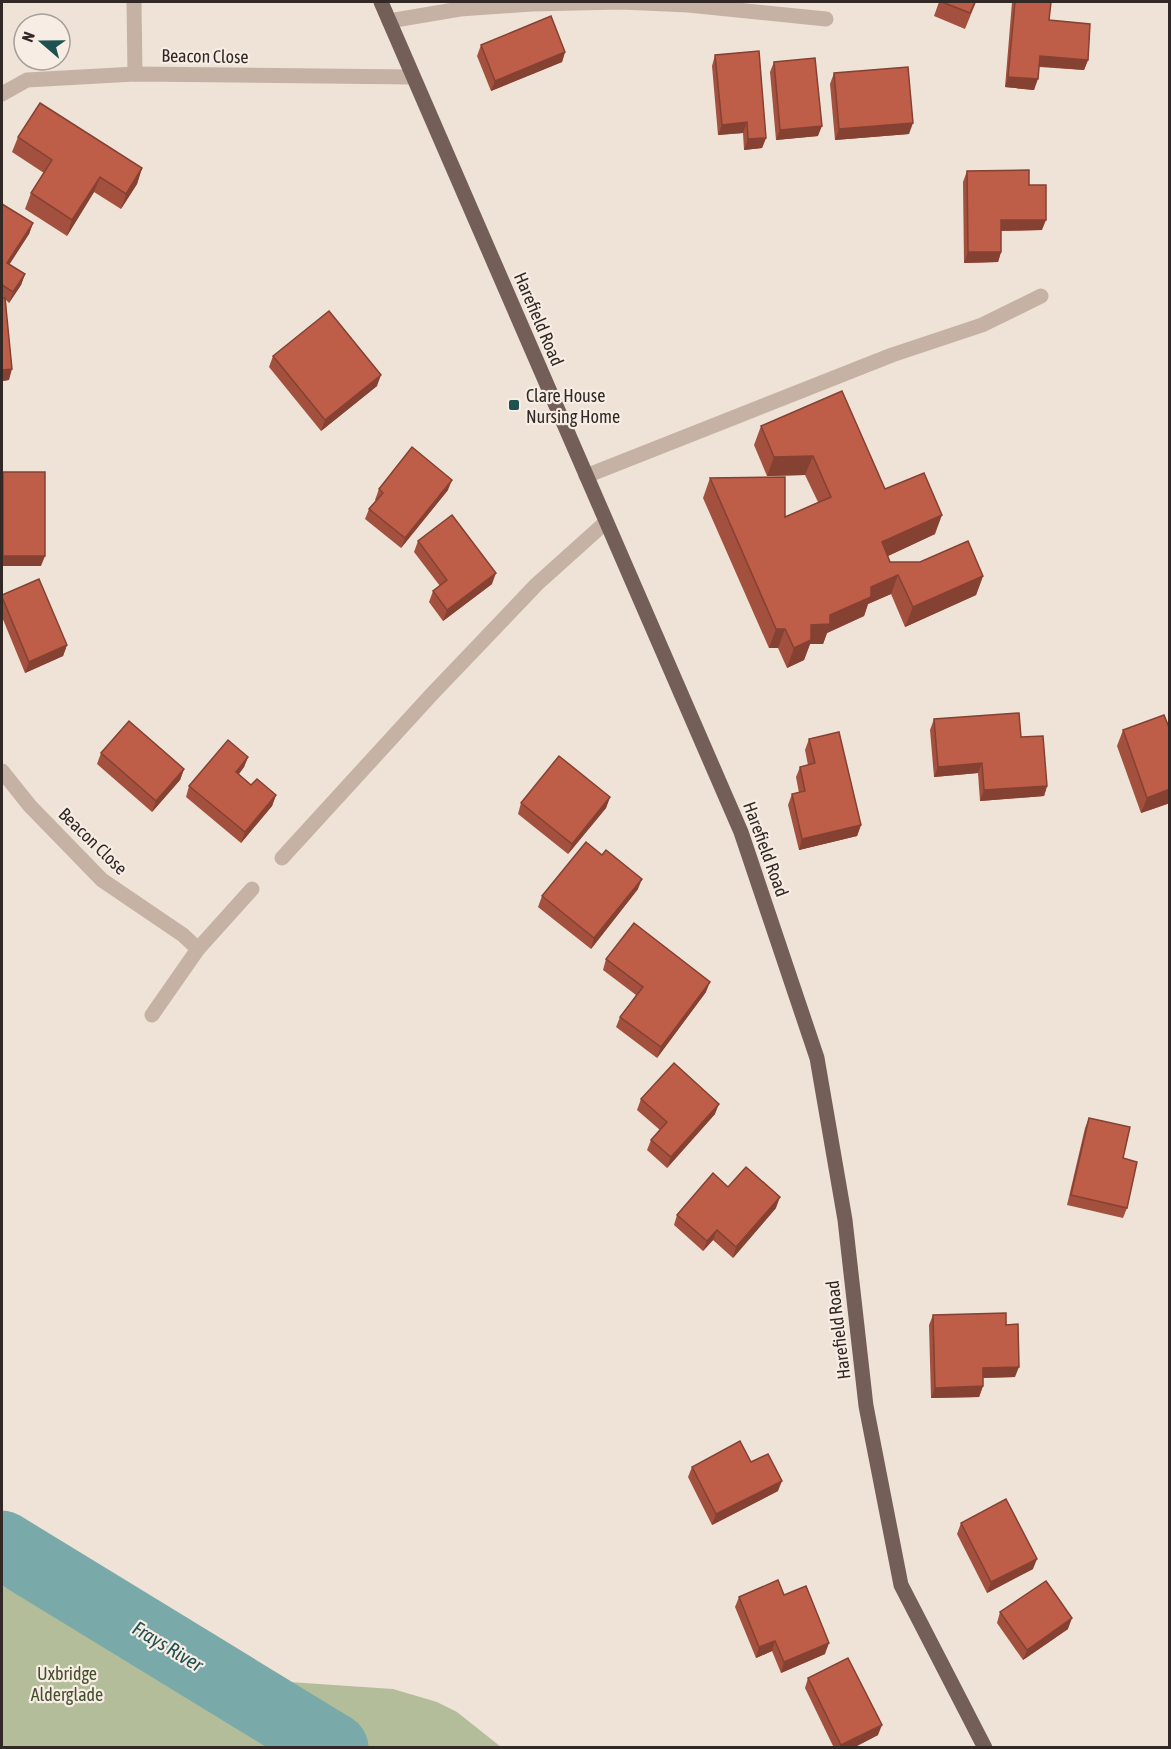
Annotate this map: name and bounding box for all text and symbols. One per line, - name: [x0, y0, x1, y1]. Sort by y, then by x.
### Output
- north arrow: [12, 12, 72, 72]
- text: N: [18, 29, 38, 44]
- street label: Beacon Close: [161, 45, 249, 67]
- street label: Harefield Road: [510, 269, 568, 369]
- place label: Clare House Nursing Home: [526, 385, 620, 427]
- marker: Clare House Nursing Home: [507, 398, 521, 412]
- street label: Harefield Road: [739, 799, 793, 899]
- street label: Beacon Close: [54, 803, 132, 879]
- street label: Harefield Road: [822, 1279, 854, 1381]
- water label: Frays River: [129, 1616, 208, 1676]
- park label: Uxbridge Alderglade: [31, 1663, 103, 1705]

